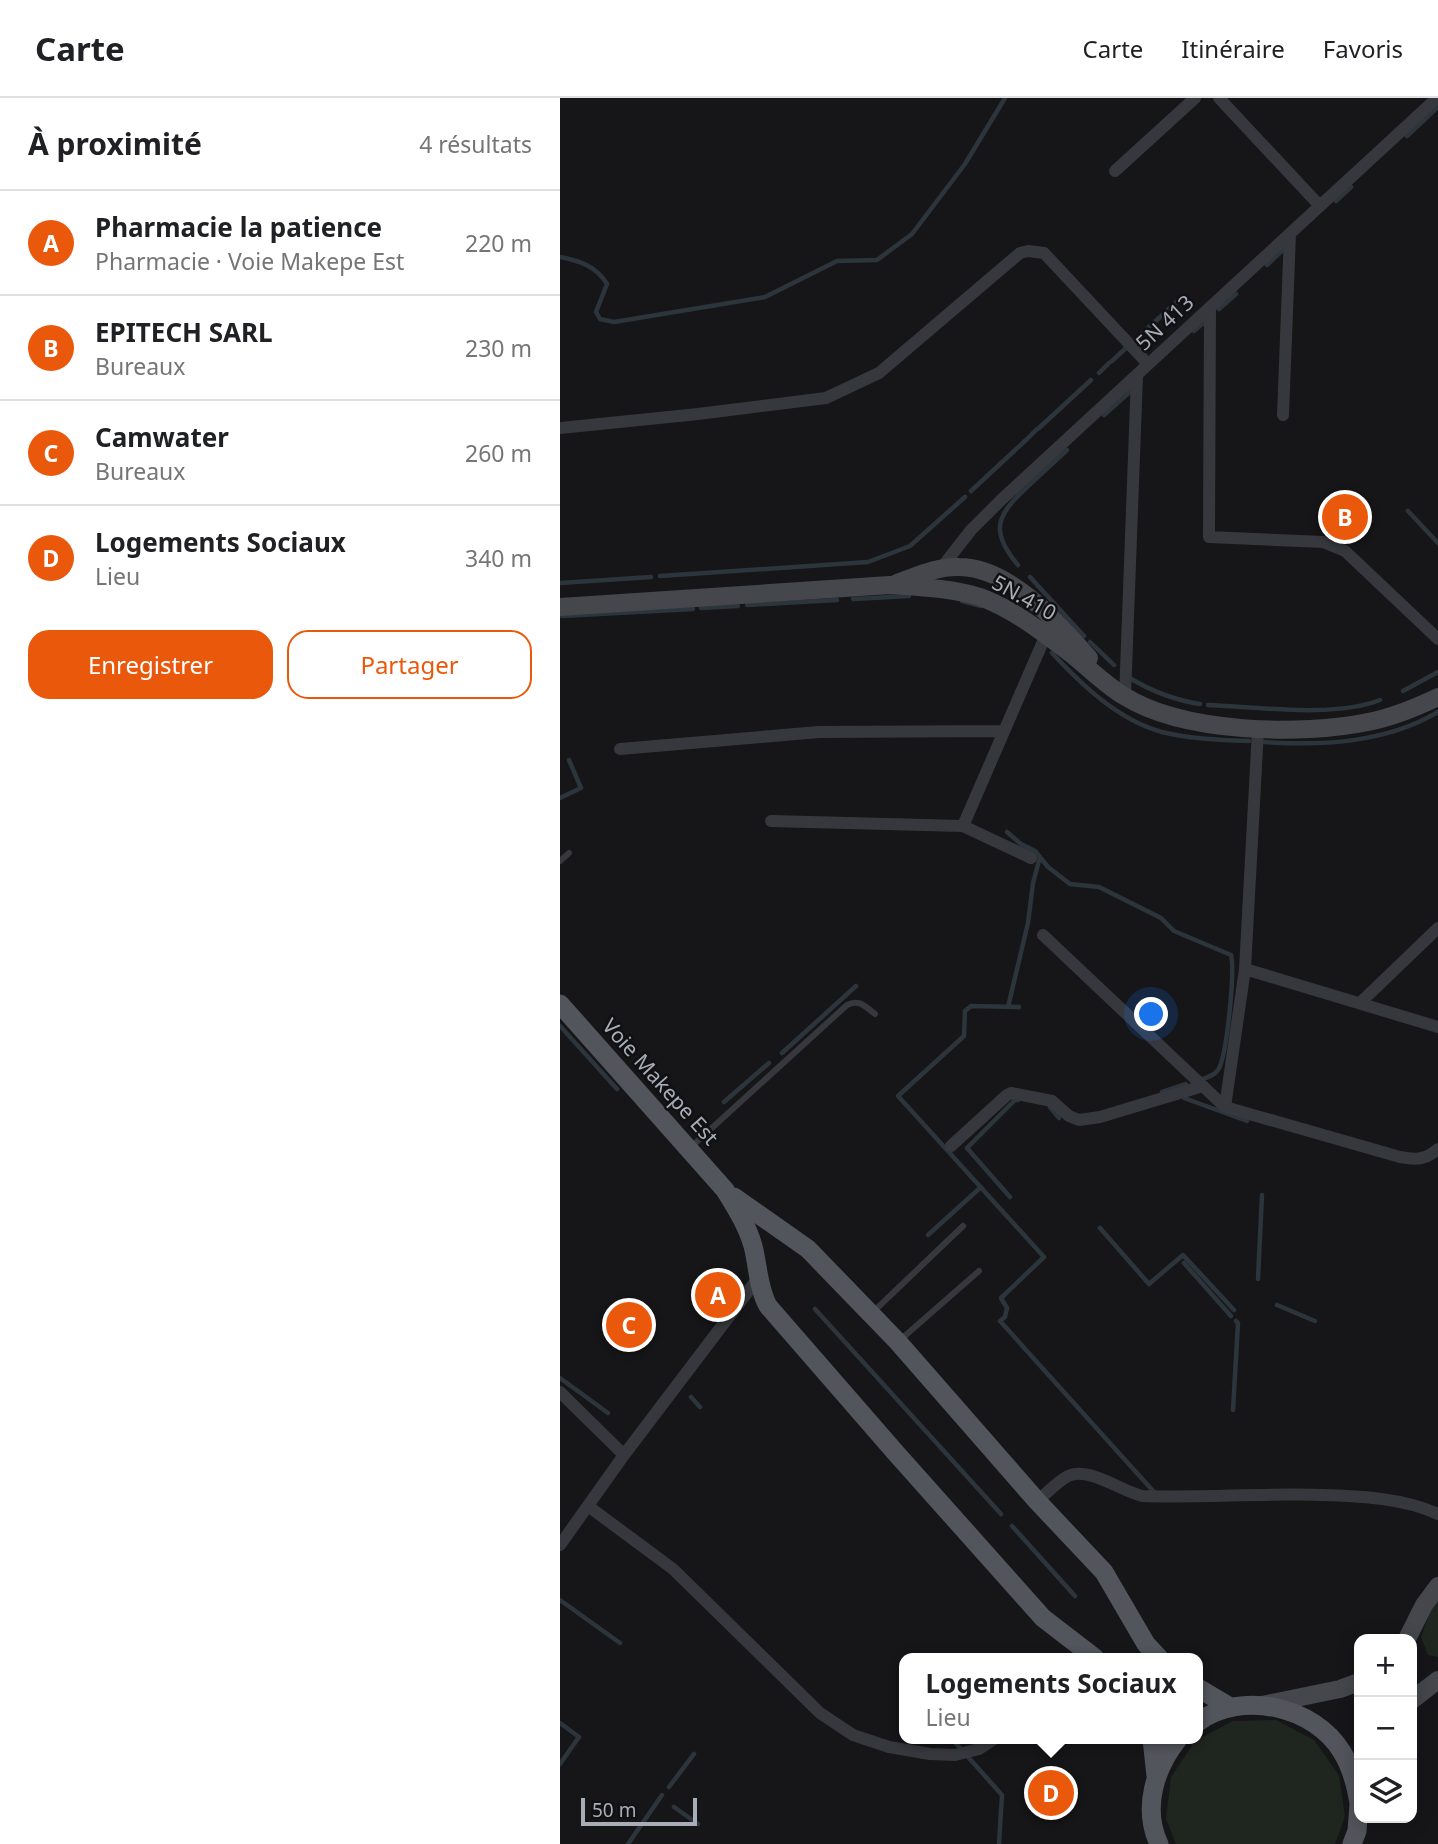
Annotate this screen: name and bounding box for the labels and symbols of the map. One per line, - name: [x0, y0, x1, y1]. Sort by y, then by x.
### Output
- street label: 5N 413: [1129, 288, 1199, 356]
- pin: B: [1322, 491, 1368, 543]
- street label: 5N.410: [987, 568, 1062, 626]
- your location: [1134, 997, 1168, 1031]
- street label: Voie Makepe Est: [596, 1012, 725, 1151]
- pin: A: [695, 1269, 741, 1321]
- pin: C: [606, 1299, 652, 1351]
- pin: D: [1028, 1767, 1074, 1819]
- scale bar: [581, 1795, 696, 1827]

